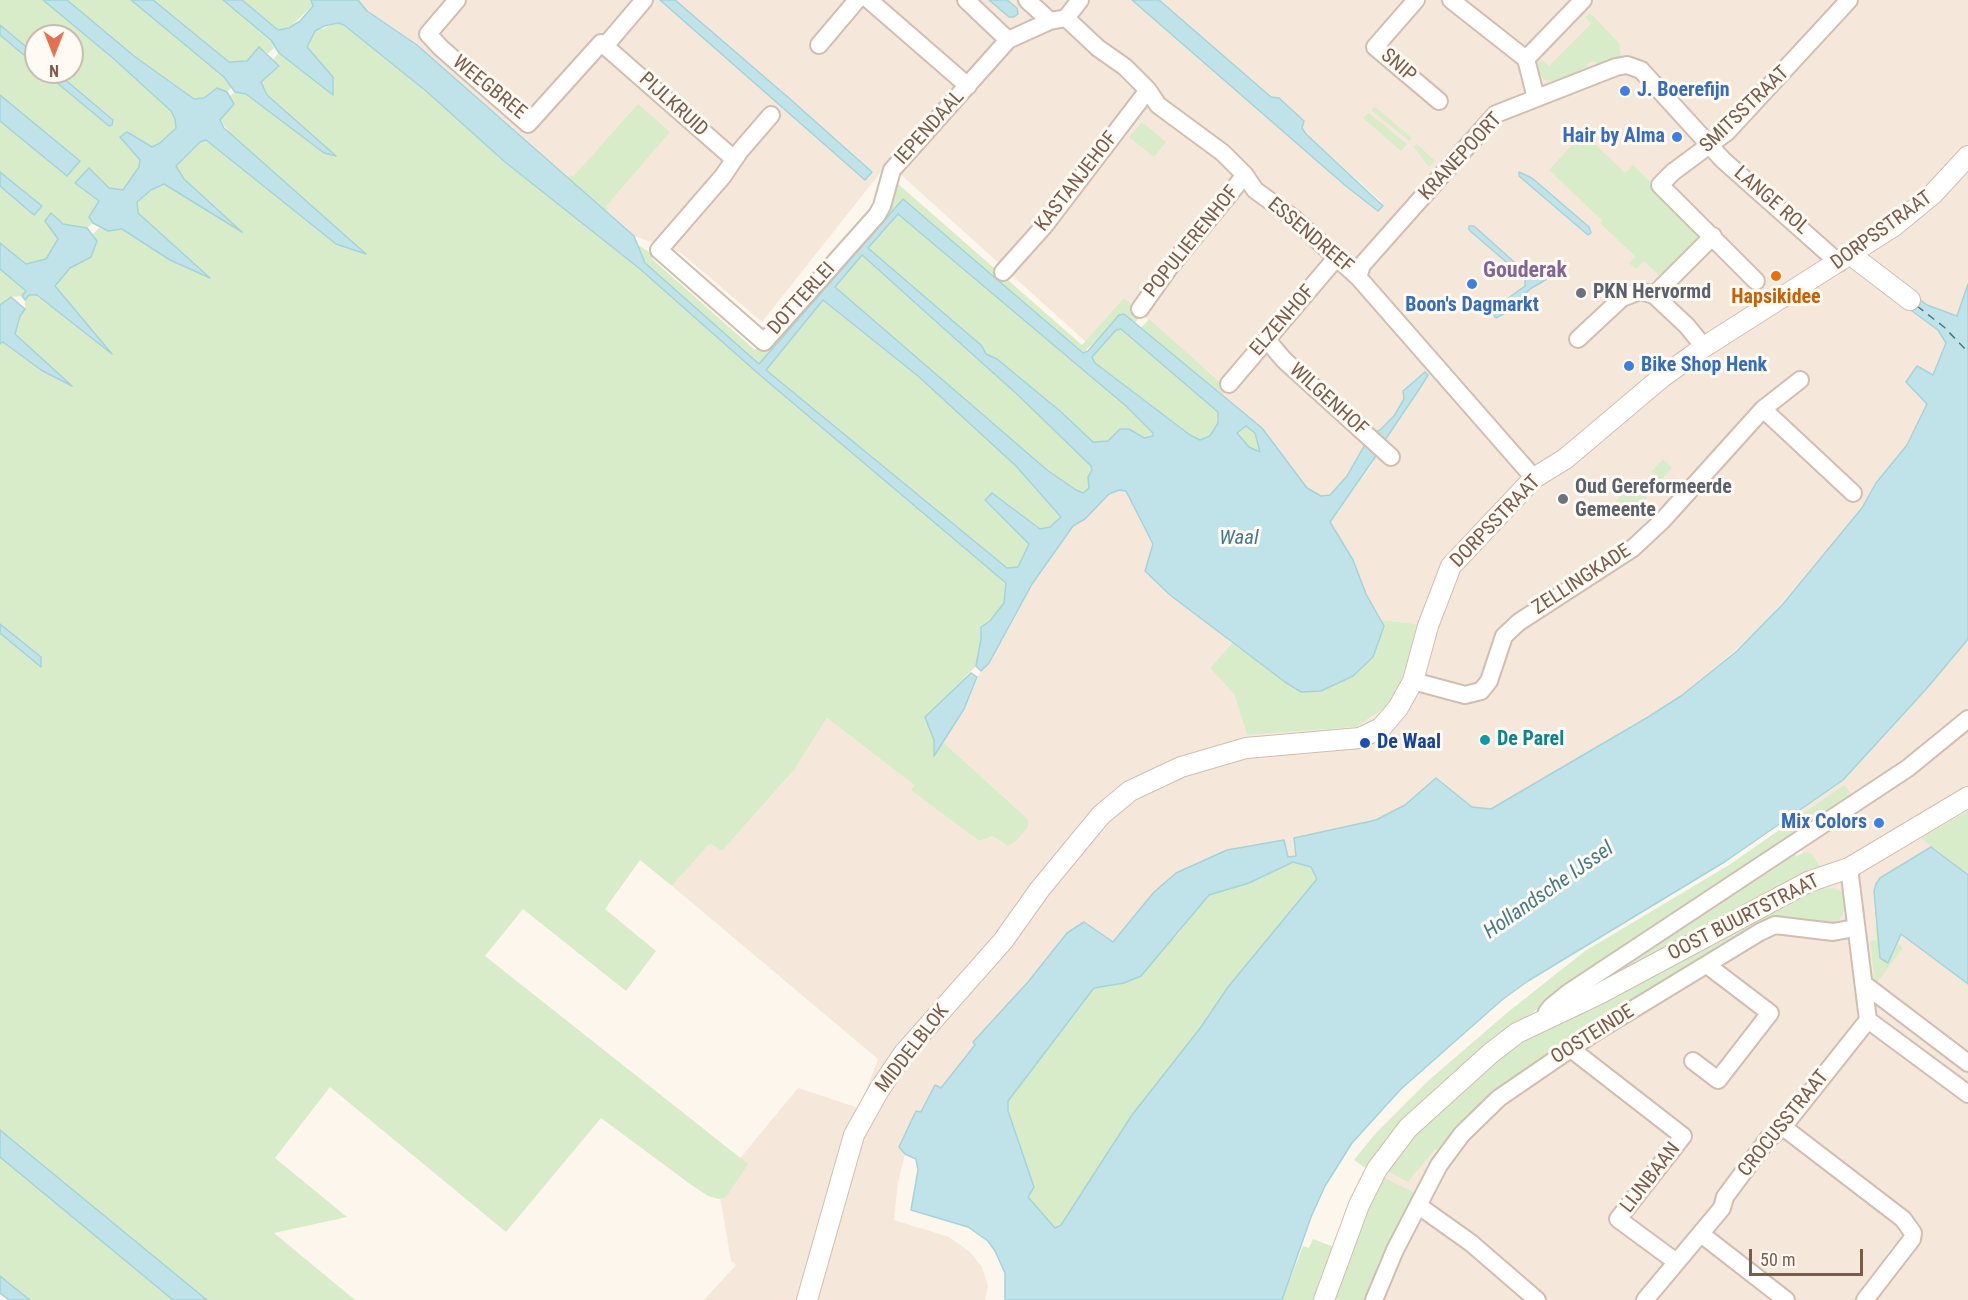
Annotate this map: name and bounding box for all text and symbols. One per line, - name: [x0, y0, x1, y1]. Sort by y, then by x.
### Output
- north arrow: [24, 24, 84, 84]
- street label: SNIP: [1375, 44, 1421, 88]
- street label: WEEGBREE: [447, 51, 531, 125]
- text: N: [49, 61, 59, 80]
- street label: SMITSSTRAAT: [1696, 62, 1794, 158]
- street label: PIJLKRUID: [634, 68, 712, 142]
- place label: J. Boerefijn: [1637, 79, 1730, 103]
- marker: J. Boerefijn: [1618, 84, 1632, 98]
- street label: IEPENDAAL: [890, 86, 970, 170]
- street label: KRANEPOORT: [1414, 108, 1508, 206]
- place label: Hair by Alma: [1562, 125, 1665, 149]
- street label: KASTANJEHOF: [1031, 127, 1123, 237]
- marker: Hair by Alma: [1670, 130, 1684, 144]
- street label: LANGE ROL: [1728, 162, 1814, 240]
- street label: POPULIERENHOF: [1140, 181, 1244, 303]
- street label: DORPSSTRAAT: [1827, 186, 1937, 276]
- street label: ESSENDREEF: [1262, 193, 1358, 279]
- street label: DOTTERLEI: [763, 258, 841, 340]
- district label: Gouderak: [1483, 258, 1567, 284]
- marker: Hapsikidee: [1769, 269, 1783, 283]
- marker: Boon's Dagmarkt: [1465, 277, 1479, 291]
- street label: ELZENHOF: [1246, 281, 1320, 361]
- place label: PKN Hervormd: [1593, 281, 1711, 305]
- marker: PKN Hervormd: [1574, 286, 1588, 300]
- place label: Hapsikidee: [1731, 286, 1821, 310]
- place label: Boon's Dagmarkt: [1405, 294, 1539, 318]
- place label: Bike Shop Henk: [1641, 354, 1767, 378]
- street label: WILGENHOF: [1284, 359, 1372, 441]
- marker: Bike Shop Henk: [1622, 359, 1636, 373]
- street label: DORPSSTRAAT: [1446, 471, 1546, 573]
- place label: Oud Gereformeerde Gemeente: [1575, 476, 1732, 523]
- marker: Oud Gereformeerde Gemeente: [1556, 492, 1570, 506]
- water label: Waal: [1219, 526, 1259, 552]
- street label: ZELLINGKADE: [1528, 539, 1636, 621]
- place label: De Parel: [1497, 728, 1564, 752]
- place label: De Waal: [1377, 731, 1441, 755]
- marker: De Parel: [1478, 733, 1492, 747]
- marker: De Waal: [1358, 736, 1372, 750]
- place label: Mix Colors: [1781, 811, 1867, 835]
- marker: Mix Colors: [1872, 816, 1886, 830]
- water label: Hollandsche IJssel: [1479, 837, 1619, 945]
- street label: OOST BUURTSTRAAT: [1664, 870, 1824, 966]
- street label: MIDDELBLOK: [871, 1000, 955, 1098]
- street label: OOSTEINDE: [1547, 1000, 1639, 1070]
- street label: CROCUSSTRAAT: [1734, 1066, 1834, 1182]
- street label: LIJNBAAN: [1616, 1138, 1686, 1218]
- scale bar: [1752, 1237, 1866, 1275]
- text: 50 m: [1760, 1249, 1795, 1270]

